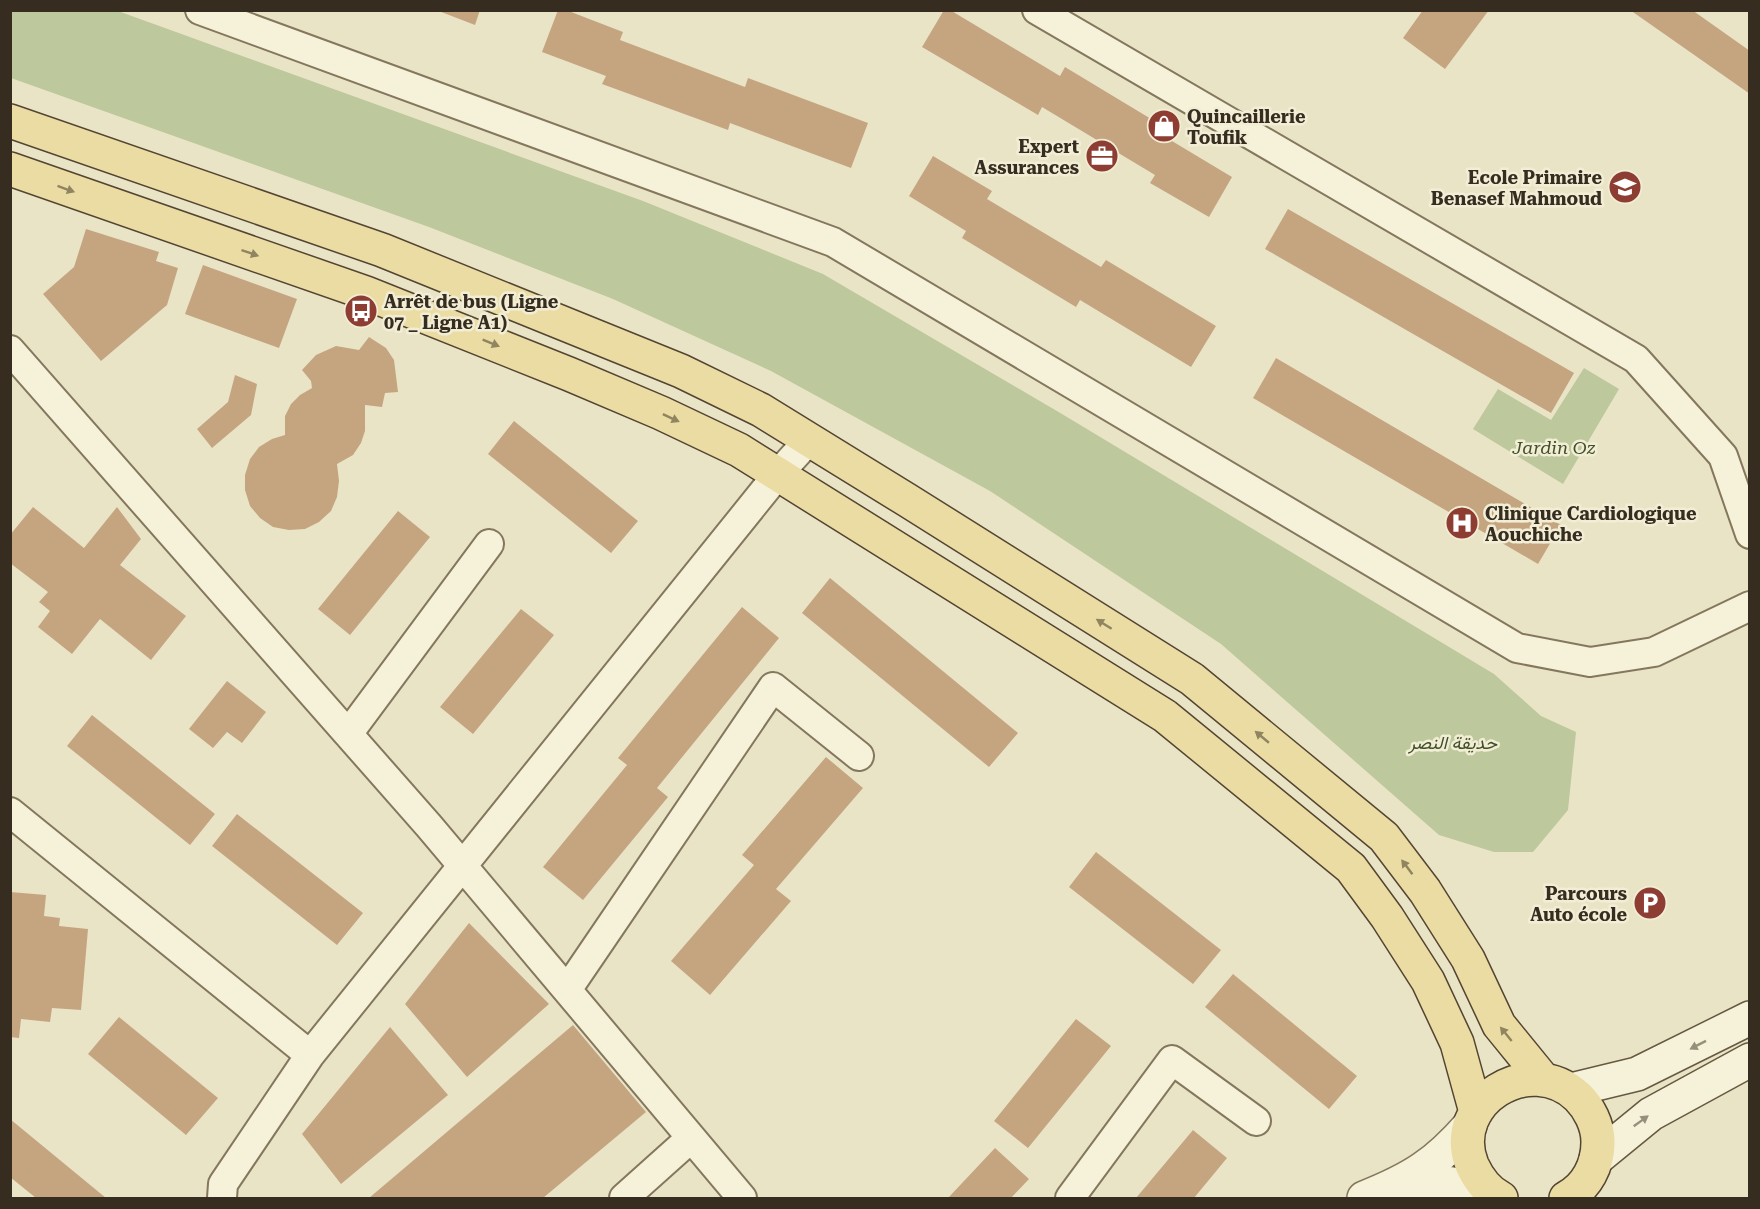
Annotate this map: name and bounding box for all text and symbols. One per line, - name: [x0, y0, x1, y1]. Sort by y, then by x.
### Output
- place label: Quincaillerie Toufik: [1187, 106, 1306, 148]
- shop icon: Quincaillerie Toufik: [1146, 108, 1182, 144]
- place label: Expert Assurances: [975, 136, 1079, 178]
- office icon: Expert Assurances: [1084, 138, 1120, 174]
- place label: Ecole Primaire Benasef Mahmoud: [1431, 167, 1602, 209]
- school or university icon: Ecole Primaire Benasef Mahmoud: [1607, 169, 1643, 205]
- one-way arrow: [57, 184, 75, 194]
- one-way arrow: [241, 249, 259, 259]
- place label: Arrêt de bus (Ligne 07 _ Ligne A1): [384, 291, 559, 333]
- bus stop icon: Arrêt de bus (Ligne 07 _ Ligne A1): [343, 293, 379, 329]
- one-way arrow: [483, 338, 501, 348]
- one-way arrow: [663, 414, 680, 423]
- park label: Jardin Oz: [1512, 437, 1596, 458]
- place label: Clinique Cardiologique Aouchiche: [1485, 503, 1697, 545]
- hospital icon: Clinique Cardiologique Aouchiche: [1444, 505, 1480, 541]
- one-way arrow: [1096, 618, 1113, 629]
- one-way arrow: [1254, 731, 1270, 744]
- park label: حديقة النصر: [1408, 732, 1498, 754]
- one-way arrow: [1401, 859, 1413, 875]
- place label: Parcours Auto école: [1530, 883, 1627, 925]
- parking icon: Parcours Auto école: [1632, 885, 1668, 921]
- one-way arrow: [1500, 1026, 1513, 1042]
- one-way arrow: [1689, 1040, 1706, 1049]
- one-way arrow: [1634, 1116, 1649, 1128]

